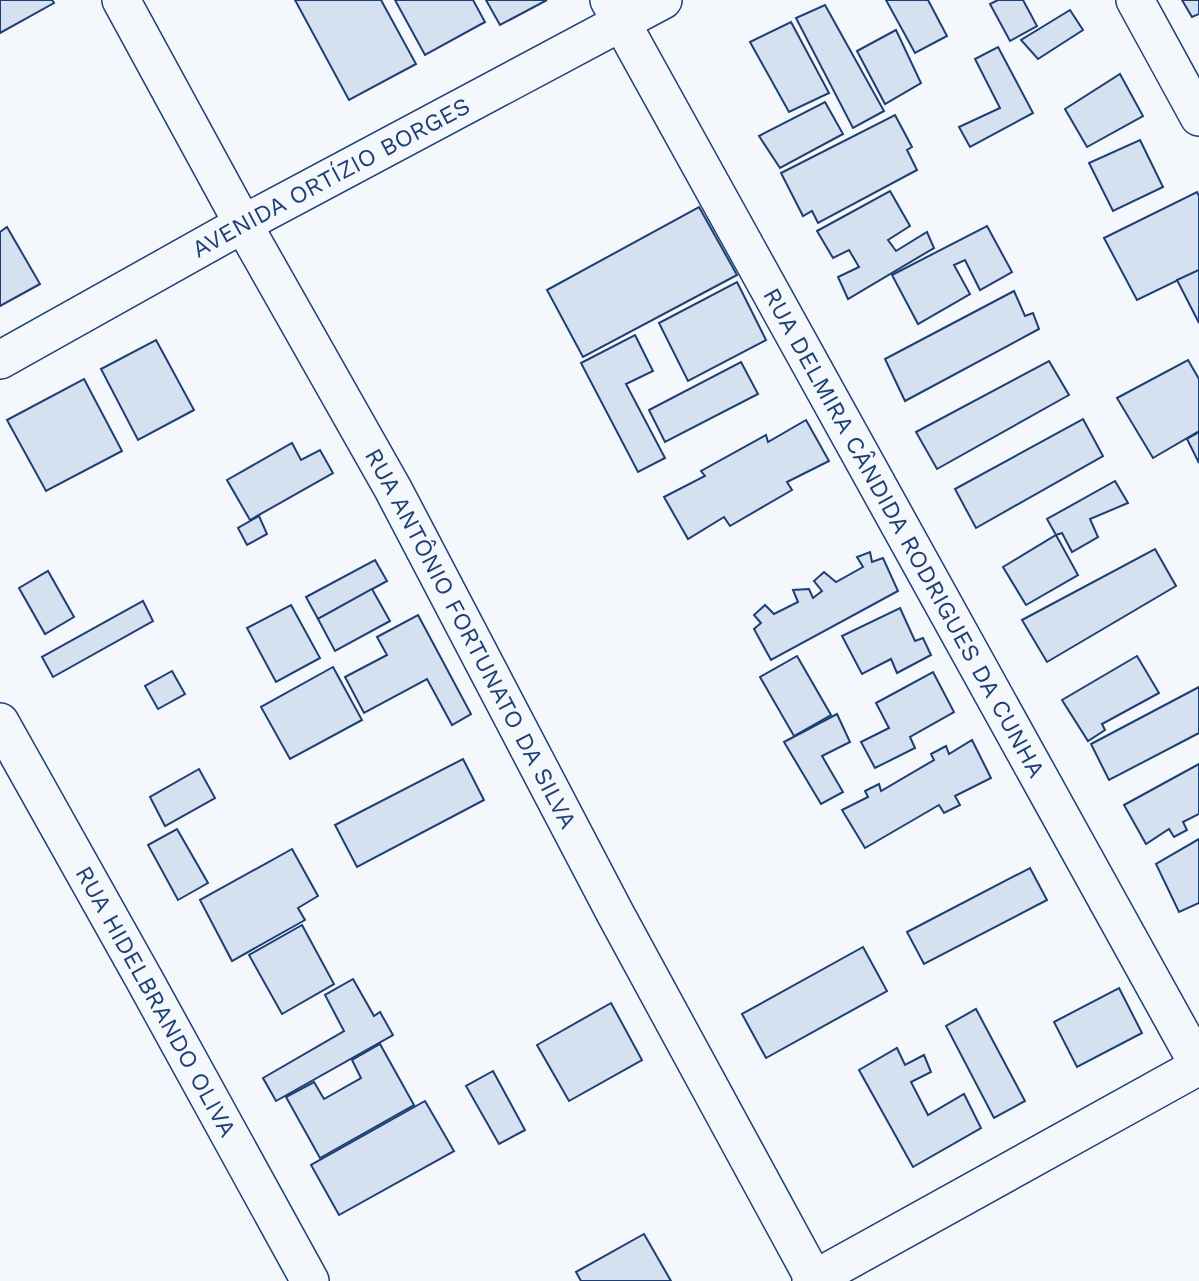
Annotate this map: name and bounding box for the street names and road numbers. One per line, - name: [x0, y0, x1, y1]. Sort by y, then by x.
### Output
- street label: AVENIDA ORTÍZIO BORGES: [187, 92, 475, 264]
- street label: RUA DELMIRA CÂNDIDA RODRIGUES DA CUNHA: [757, 283, 1051, 783]
- street label: RUA ANTÔNIO FORTUNATO DA SILVA: [359, 443, 582, 833]
- street label: RUA HIDELBRANDO OLIVA: [70, 861, 242, 1142]

